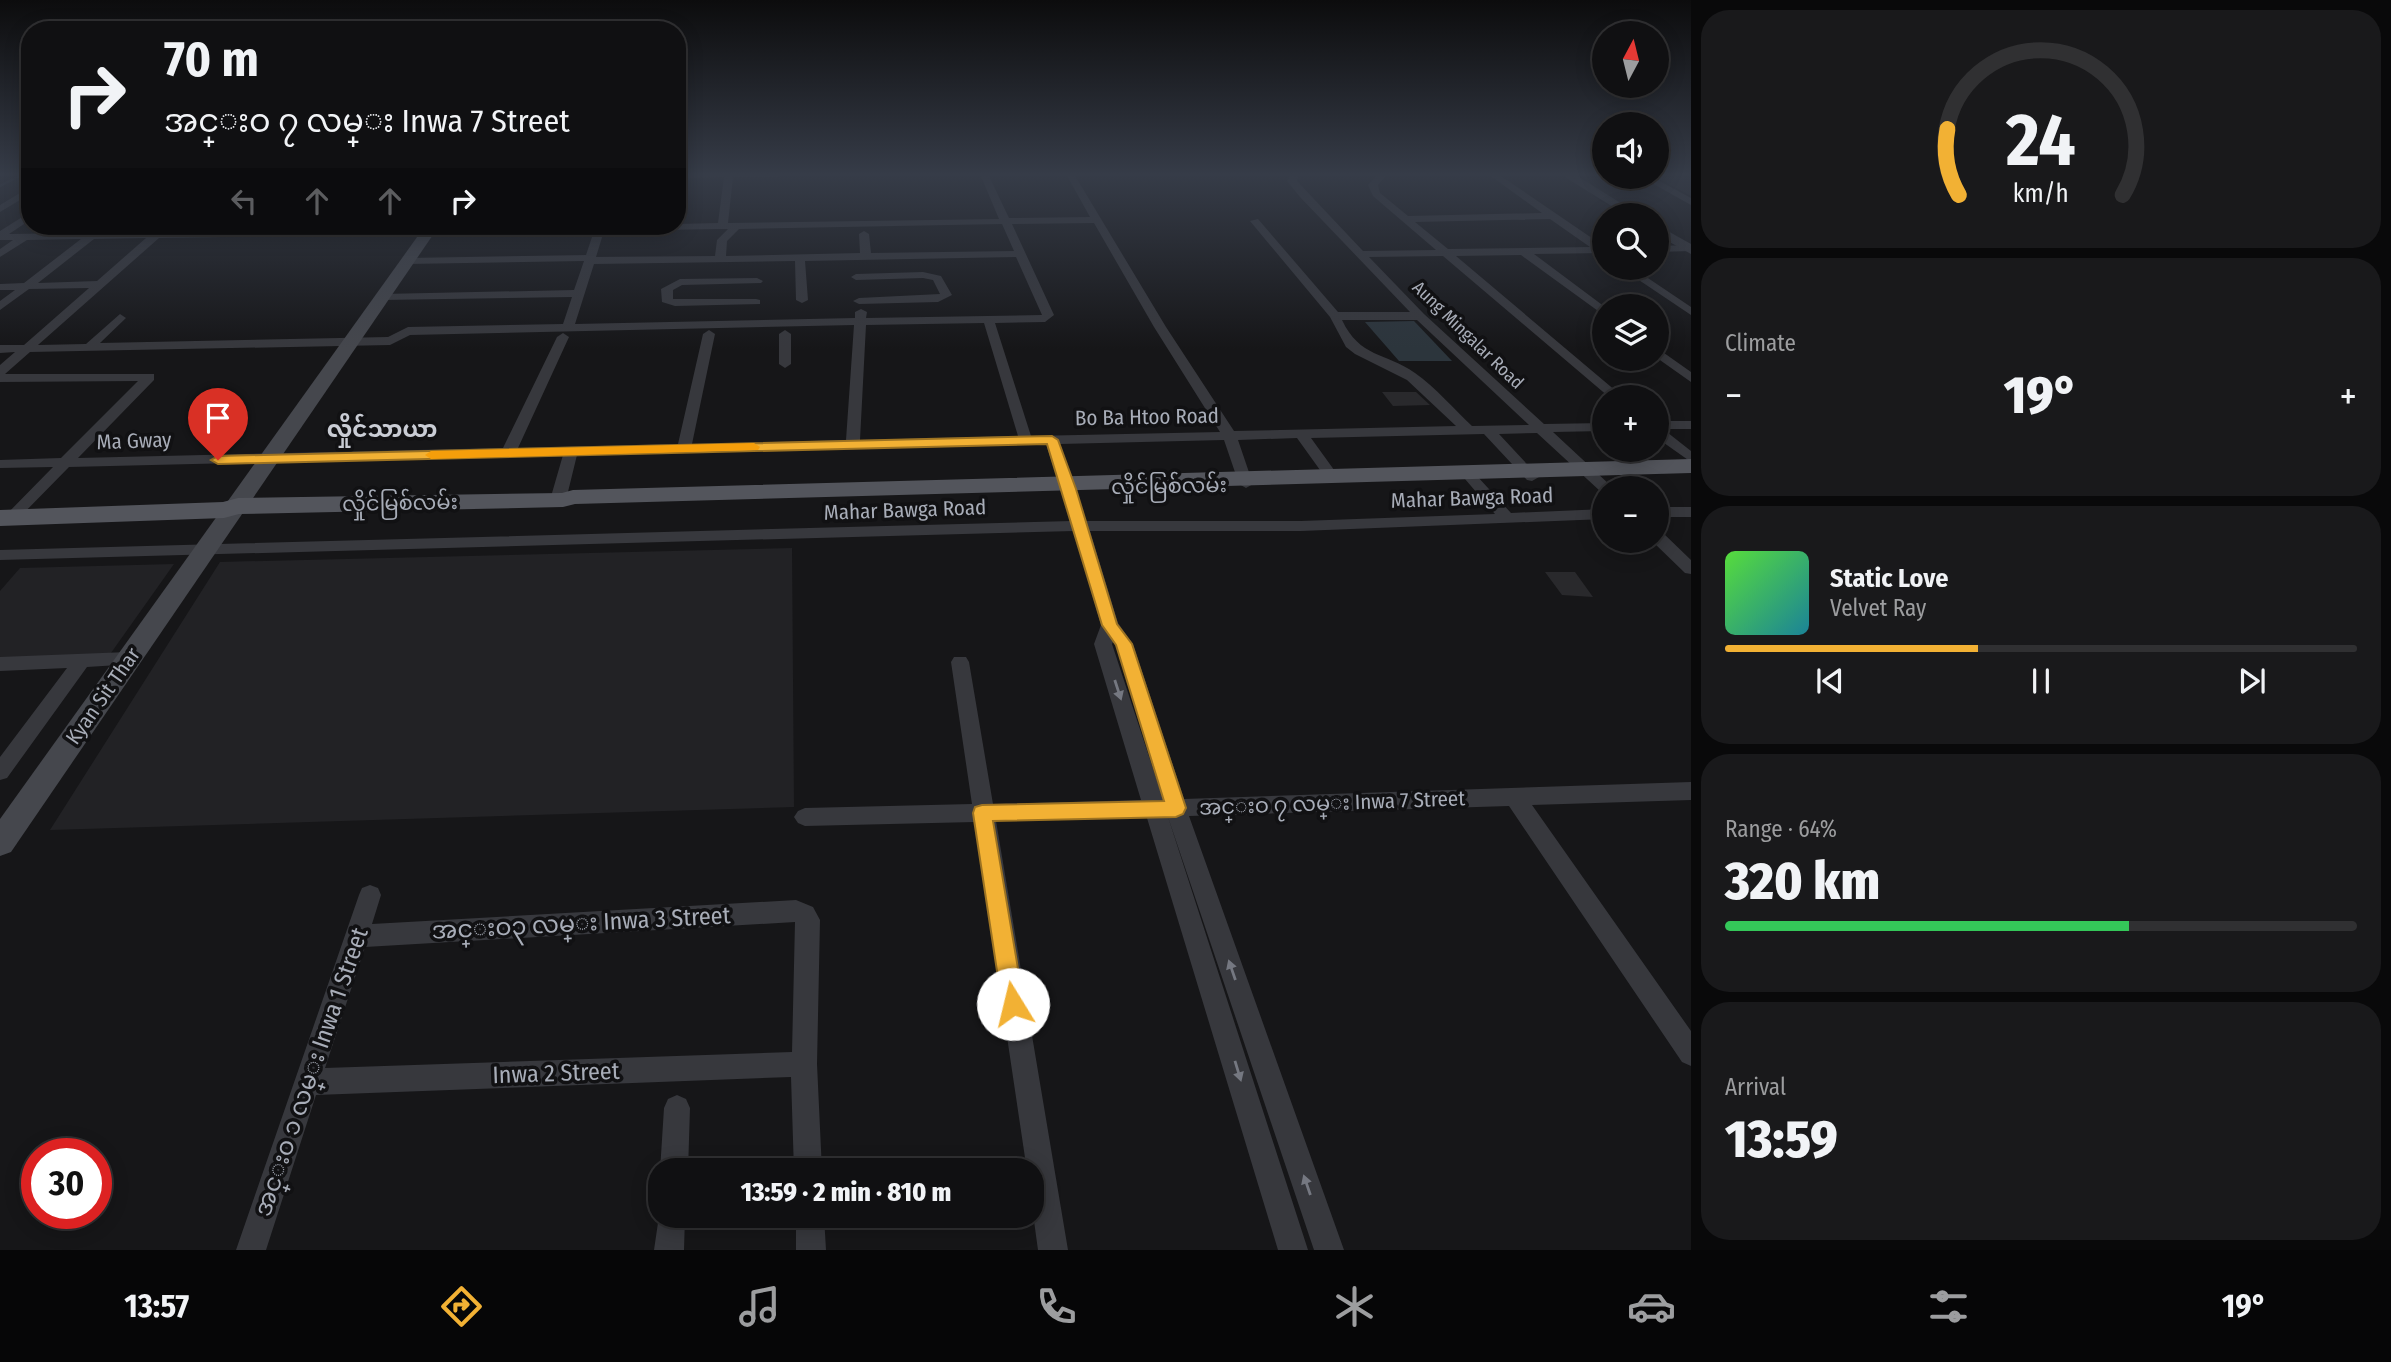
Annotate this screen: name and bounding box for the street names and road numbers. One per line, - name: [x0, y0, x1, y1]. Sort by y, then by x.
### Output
- street label: Aung Mingalar Road: [1408, 276, 1528, 394]
- street label: Bo Ba Htoo Road: [1075, 403, 1219, 431]
- street label: Ma Gway: [96, 427, 173, 455]
- street label: လှိုင်မြစ်လမ်း: [1111, 469, 1227, 504]
- street label: Mahar Bawga Road: [1390, 482, 1554, 514]
- street label: လှိုင်မြစ်လမ်း: [342, 486, 458, 521]
- street label: Mahar Bawga Road: [823, 494, 987, 526]
- street label: Kyan Sit Thar: [60, 642, 146, 749]
- street label: အင္းဝ ၇ လမ္း Inwa 7 Street: [1198, 785, 1466, 825]
- street label: အင္းဝ၃ လမ္း Inwa 3 Street: [431, 901, 731, 950]
- street label: အင္းဝ ၁ လမ္း Inwa 1 Street: [248, 924, 378, 1221]
- street label: Inwa 2 Street: [492, 1057, 620, 1089]

